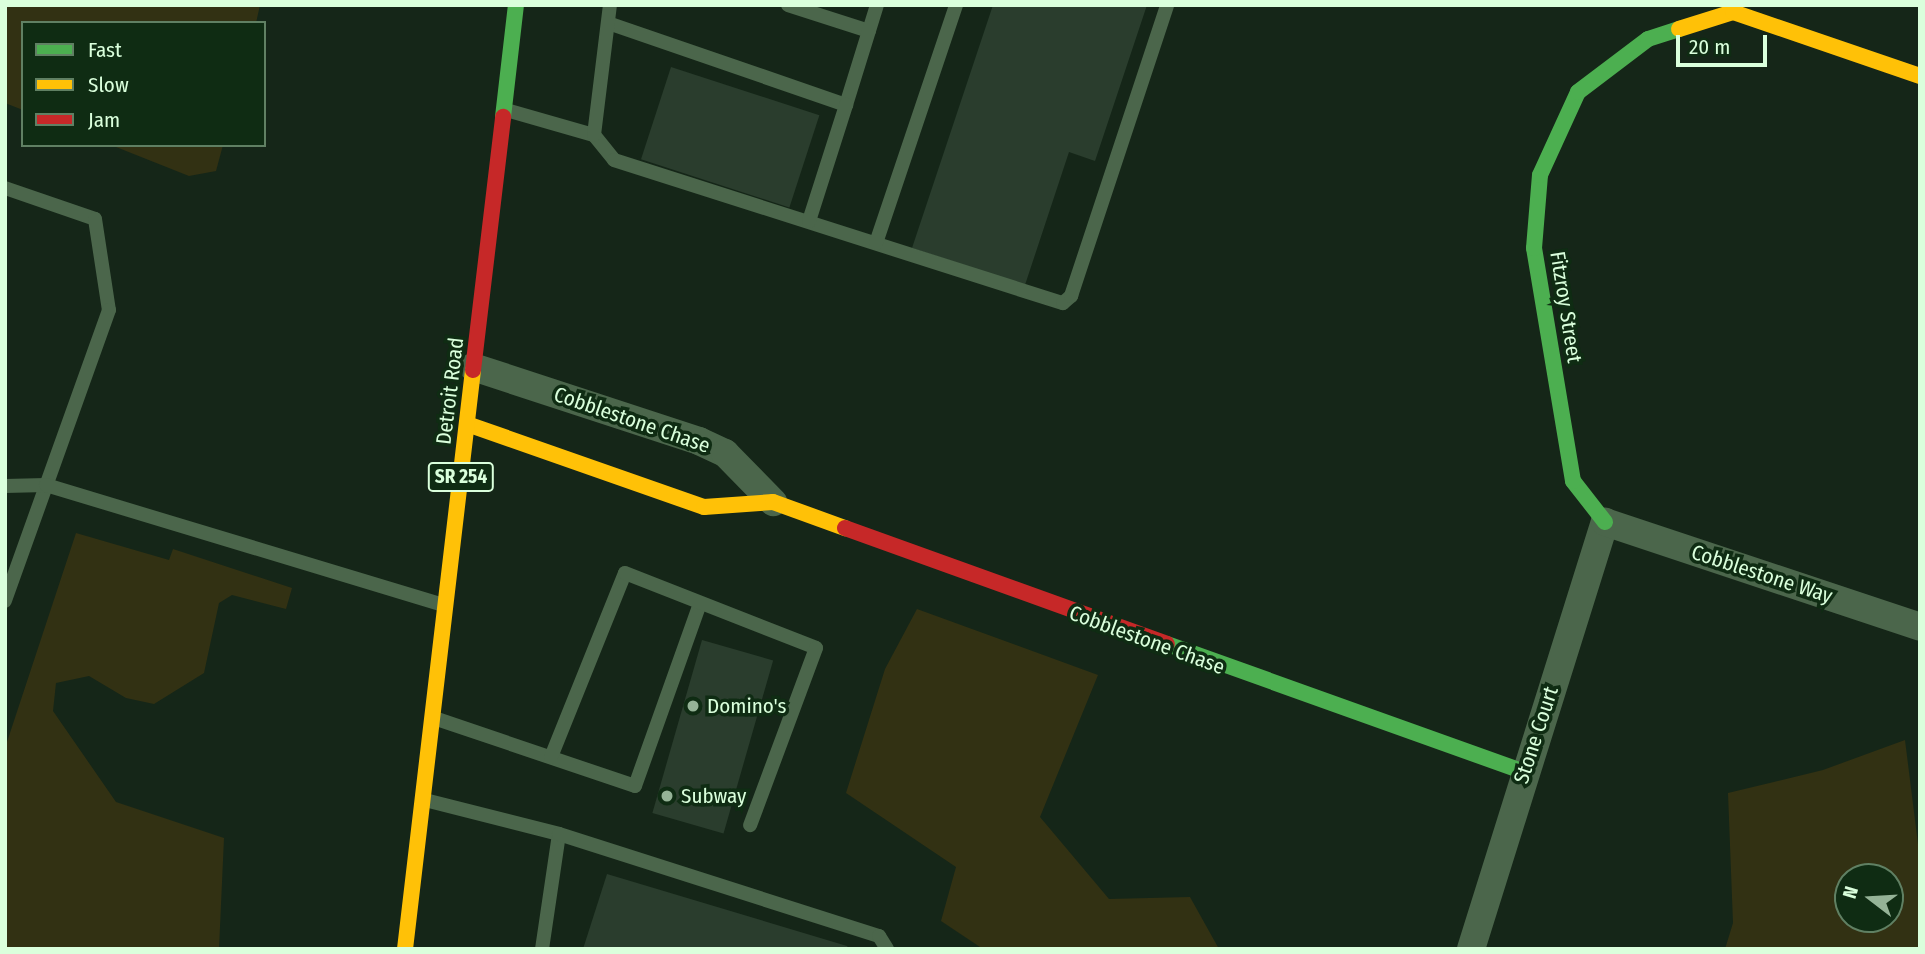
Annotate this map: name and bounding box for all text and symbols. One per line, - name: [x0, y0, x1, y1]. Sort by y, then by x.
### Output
- legend: [21, 21, 266, 147]
- scale bar: [1680, 21, 1771, 65]
- text: 20 m: [1689, 34, 1730, 60]
- text: Fast: [88, 37, 122, 63]
- text: Slow: [88, 72, 129, 98]
- text: Jam: [88, 107, 120, 133]
- street label: Fitzroy Street: [1545, 249, 1587, 365]
- street label: Detroit Road: [431, 336, 469, 446]
- street label: Cobblestone Chase: [551, 381, 713, 459]
- road number: SR 254: [428, 462, 494, 492]
- street label: Cobblestone Way: [1688, 539, 1836, 609]
- street label: Cobblestone Chase: [1066, 600, 1228, 680]
- street label: Stone Court: [1508, 683, 1564, 787]
- place label: Domino's: [707, 693, 787, 719]
- marker: Domino's: [685, 698, 701, 714]
- place label: Subway: [681, 783, 746, 809]
- marker: Subway: [659, 788, 675, 804]
- north arrow: [1834, 863, 1904, 933]
- text: N: [1838, 883, 1863, 901]

